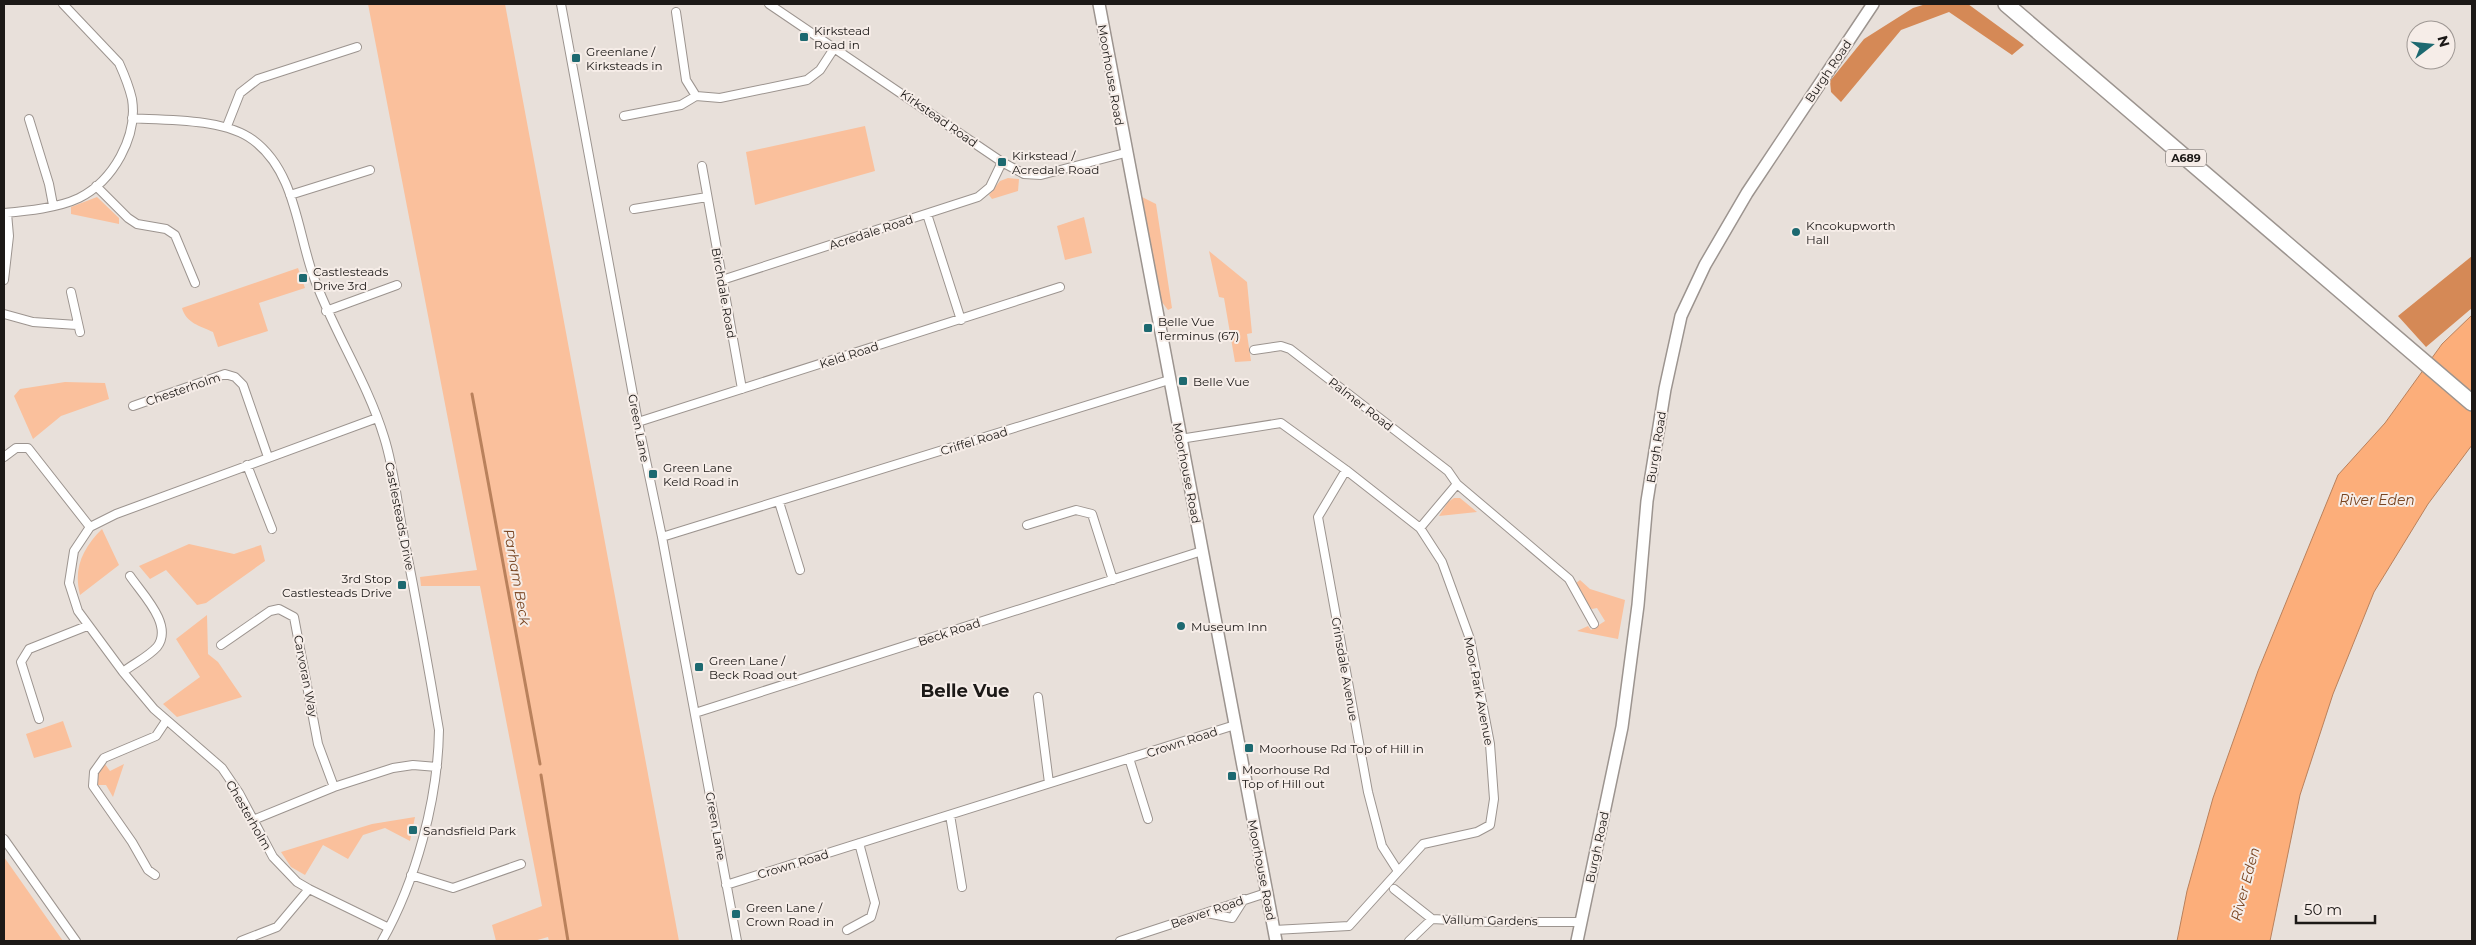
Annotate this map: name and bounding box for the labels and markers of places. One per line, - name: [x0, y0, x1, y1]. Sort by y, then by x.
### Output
- place label: Kirkstead Road in: [814, 23, 870, 52]
- marker: Kirkstead Road in: [798, 31, 810, 43]
- place label: Greenlane / Kirksteads in: [586, 44, 663, 73]
- marker: Greenlane / Kirksteads in: [570, 52, 582, 64]
- place label: Kirkstead / Acredale Road: [1012, 148, 1099, 177]
- marker: Kirkstead / Acredale Road: [996, 156, 1008, 168]
- place label: Kncokupworth Hall: [1806, 218, 1896, 247]
- marker: Kncokupworth Hall: [1790, 226, 1802, 238]
- place label: Castlesteads Drive 3rd: [313, 264, 388, 293]
- marker: Castlesteads Drive 3rd: [297, 272, 309, 284]
- place label: Belle Vue Terminus (67): [1158, 314, 1240, 343]
- marker: Belle Vue Terminus (67): [1142, 322, 1154, 334]
- place label: Belle Vue: [1193, 374, 1249, 389]
- marker: Belle Vue: [1177, 375, 1189, 387]
- place label: Green Lane Keld Road in: [663, 460, 739, 489]
- marker: Green Lane Keld Road in: [647, 468, 659, 480]
- place label: 3rd Stop Castlesteads Drive: [282, 571, 392, 600]
- marker: 3rd Stop Castlesteads Drive: [396, 579, 408, 591]
- place label: Museum Inn: [1191, 619, 1267, 634]
- marker: Museum Inn: [1175, 620, 1187, 632]
- place label: Green Lane / Beck Road out: [709, 653, 797, 682]
- marker: Green Lane / Beck Road out: [693, 661, 705, 673]
- place label: Moorhouse Rd Top of Hill in: [1259, 741, 1424, 756]
- marker: Moorhouse Rd Top of Hill in: [1243, 742, 1255, 754]
- place label: Moorhouse Rd Top of Hill out: [1242, 762, 1330, 791]
- marker: Moorhouse Rd Top of Hill out: [1226, 770, 1238, 782]
- place label: Sandsfield Park: [423, 823, 517, 838]
- marker: Sandsfield Park: [407, 824, 419, 836]
- place label: Green Lane / Crown Road in: [746, 900, 834, 929]
- marker: Green Lane / Crown Road in: [730, 908, 742, 920]

